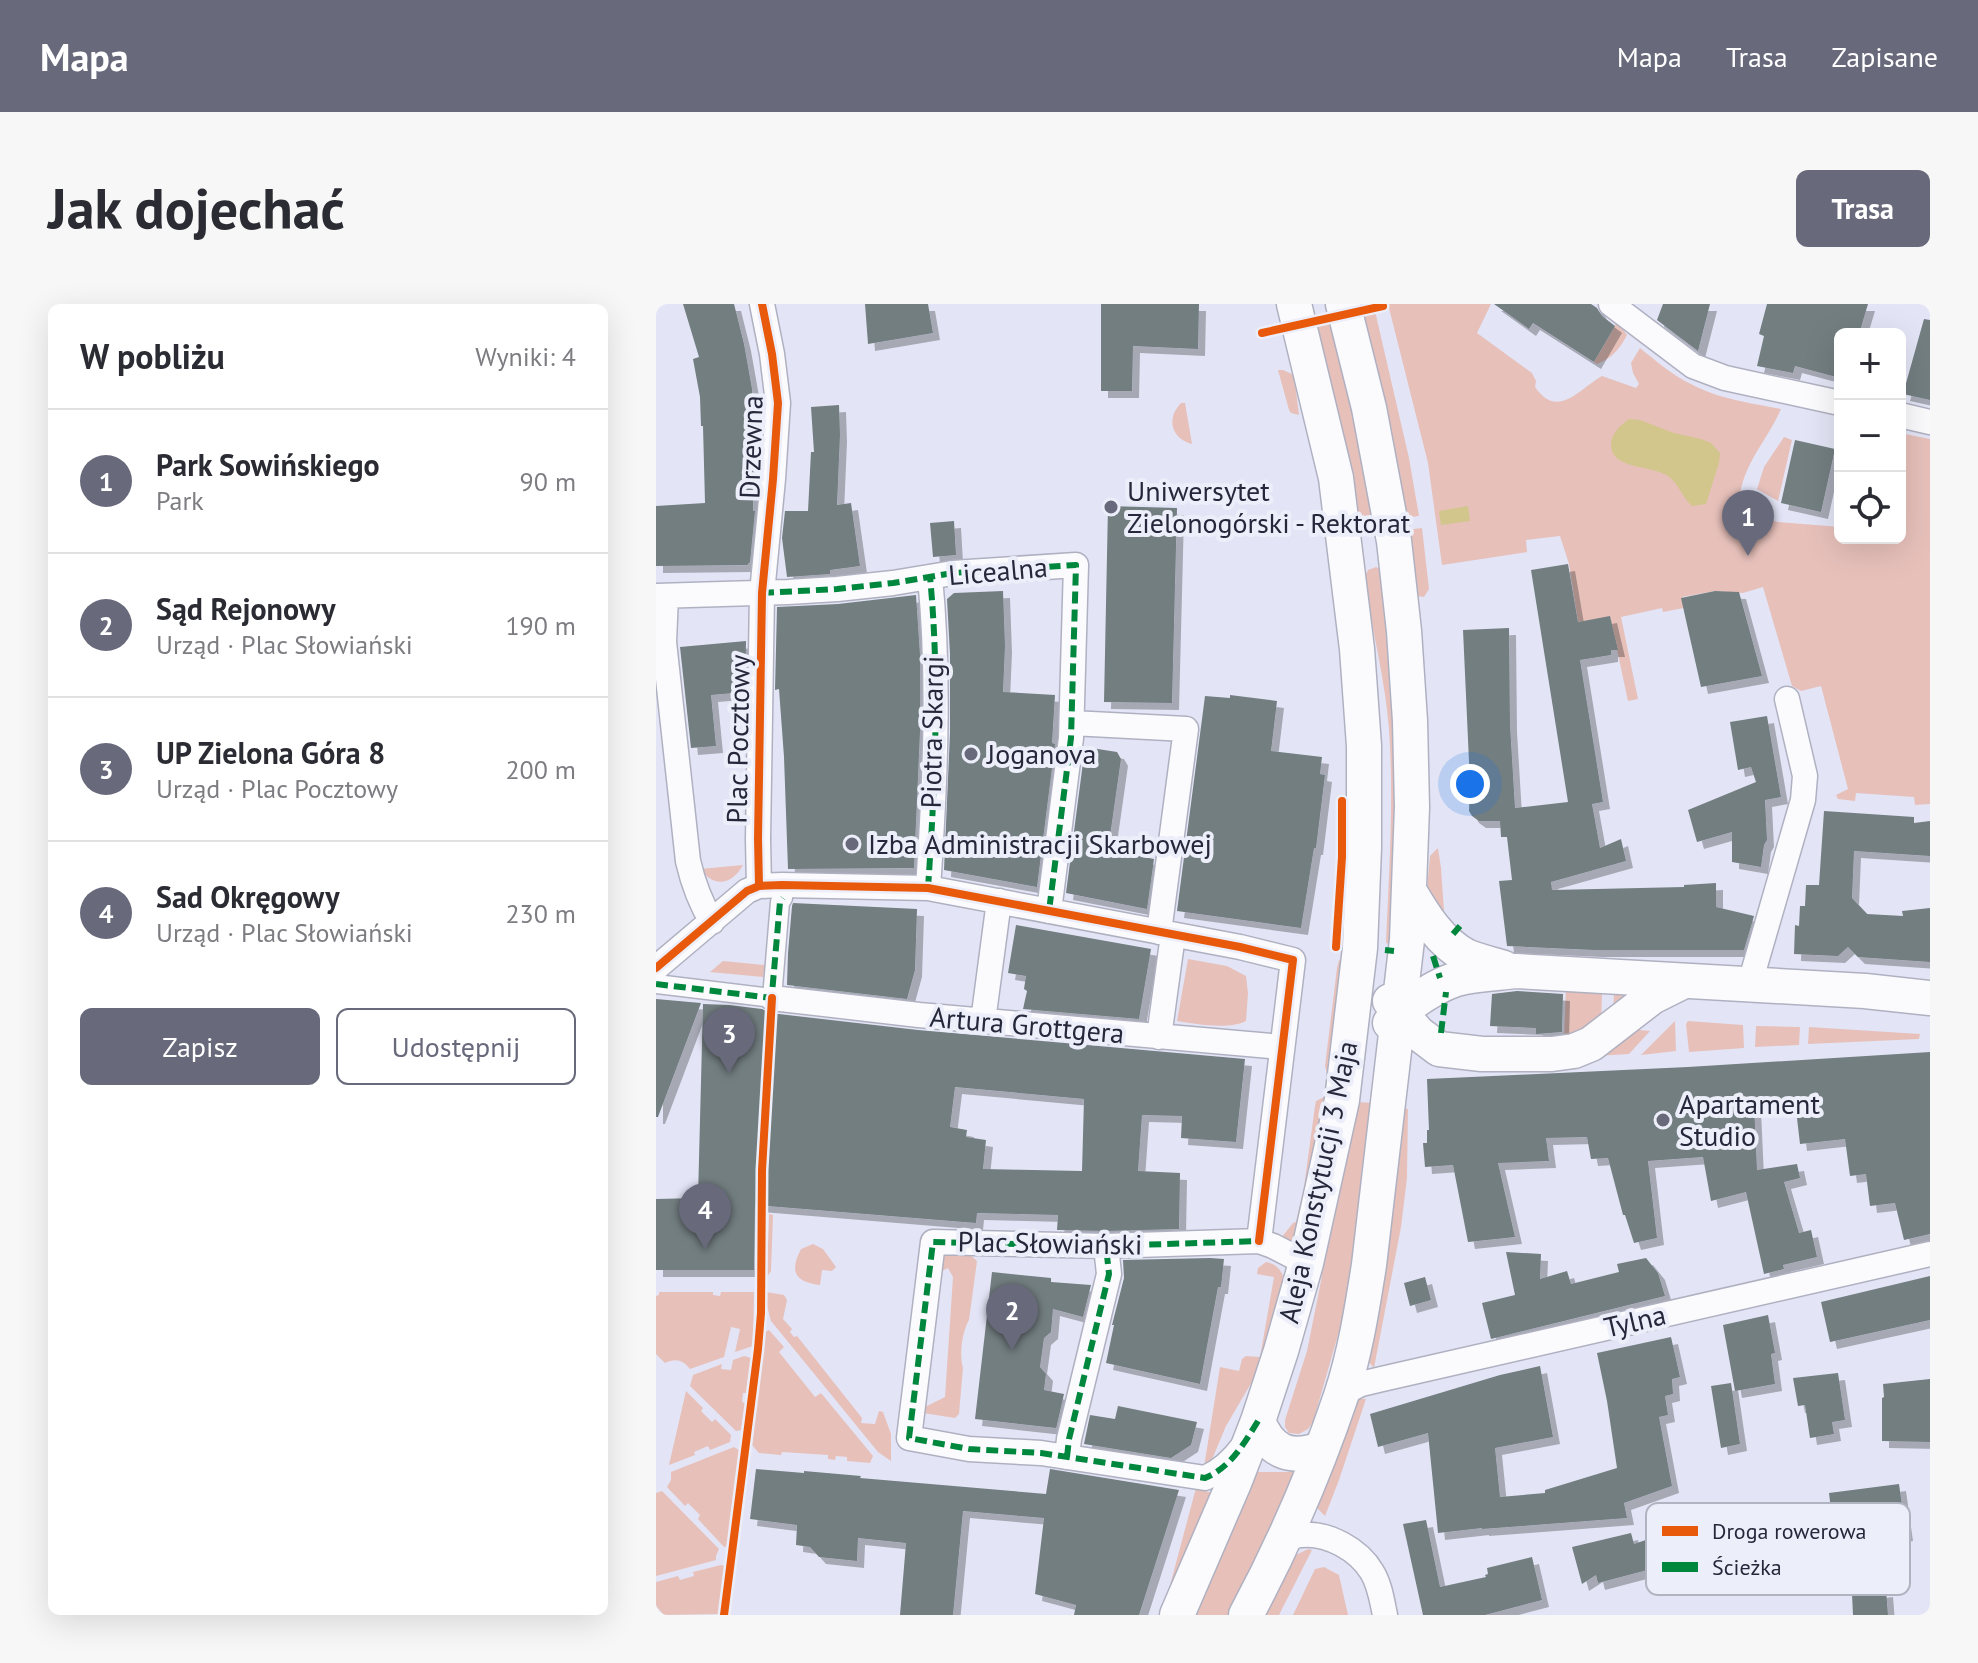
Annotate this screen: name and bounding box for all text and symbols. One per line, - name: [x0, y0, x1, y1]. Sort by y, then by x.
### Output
- text: Mapa: [40, 32, 129, 81]
- text: Mapa: [1617, 38, 1682, 75]
- text: Trasa: [1726, 38, 1788, 75]
- text: Zapisane: [1832, 38, 1938, 75]
- button: Trasa: [1796, 170, 1930, 247]
- text: Jak dojechać: [48, 172, 345, 244]
- map controls: [1834, 328, 1906, 544]
- button: +: [1834, 328, 1906, 400]
- text: W pobliżu: [80, 334, 225, 378]
- text: Wyniki: 4: [475, 340, 576, 373]
- street label: Drzewna: [730, 395, 771, 499]
- button: −: [1834, 400, 1906, 472]
- text: Park Sowińskiego: [156, 445, 380, 484]
- text: 1: [99, 465, 113, 498]
- text: 90 m: [520, 465, 576, 498]
- place label: Uniwersytet Zielonogórski - Rektorat: [1127, 472, 1411, 541]
- button: locate: [1834, 472, 1906, 544]
- text: Park: [156, 484, 204, 517]
- pin: 1: [1722, 490, 1774, 556]
- marker: Uniwersytet Zielonogórski - Rektorat: [1102, 498, 1120, 516]
- street label: Licealna: [947, 548, 1049, 593]
- text: Sąd Rejonowy: [156, 589, 336, 628]
- text: 2: [99, 609, 113, 642]
- text: 190 m: [505, 609, 576, 642]
- text: Urząd · Plac Słowiański: [156, 628, 413, 661]
- street label: Plac Pocztowy: [718, 654, 757, 824]
- street label: Piotra Skargi: [912, 655, 951, 809]
- text: UP Zielona Góra 8: [156, 733, 385, 772]
- place label: Joganova: [986, 735, 1096, 772]
- marker: Joganova: [962, 745, 980, 763]
- text: 3: [99, 753, 113, 786]
- text: 200 m: [505, 753, 576, 786]
- your location: [1450, 764, 1490, 804]
- text: Urząd · Plac Pocztowy: [156, 772, 398, 805]
- place label: Izba Administracji Skarbowej: [868, 825, 1212, 862]
- marker: Izba Administracji Skarbowej: [843, 835, 861, 853]
- text: Sad Okręgowy: [156, 877, 339, 916]
- text: 4: [99, 897, 113, 930]
- text: 230 m: [505, 897, 576, 930]
- text: Urząd · Plac Słowiański: [156, 916, 413, 949]
- street label: Artura Grottgera: [928, 998, 1126, 1051]
- pin: 3: [703, 1007, 755, 1073]
- button: Zapisz: [80, 1008, 320, 1085]
- button: Udostępnij: [336, 1008, 576, 1085]
- street label: Aleja Konstytucji 3 Maja: [1269, 1037, 1366, 1327]
- place label: Apartament Studio: [1679, 1085, 1820, 1154]
- marker: Apartament Studio: [1654, 1111, 1672, 1129]
- pin: 4: [679, 1183, 731, 1249]
- street label: Plac Słowiański: [957, 1222, 1143, 1263]
- pin: 2: [986, 1284, 1038, 1350]
- street label: Tylna: [1600, 1295, 1669, 1346]
- legend: [1646, 1503, 1910, 1595]
- text: Droga rowerowa: [1712, 1517, 1867, 1545]
- text: Ścieżka: [1712, 1553, 1782, 1581]

